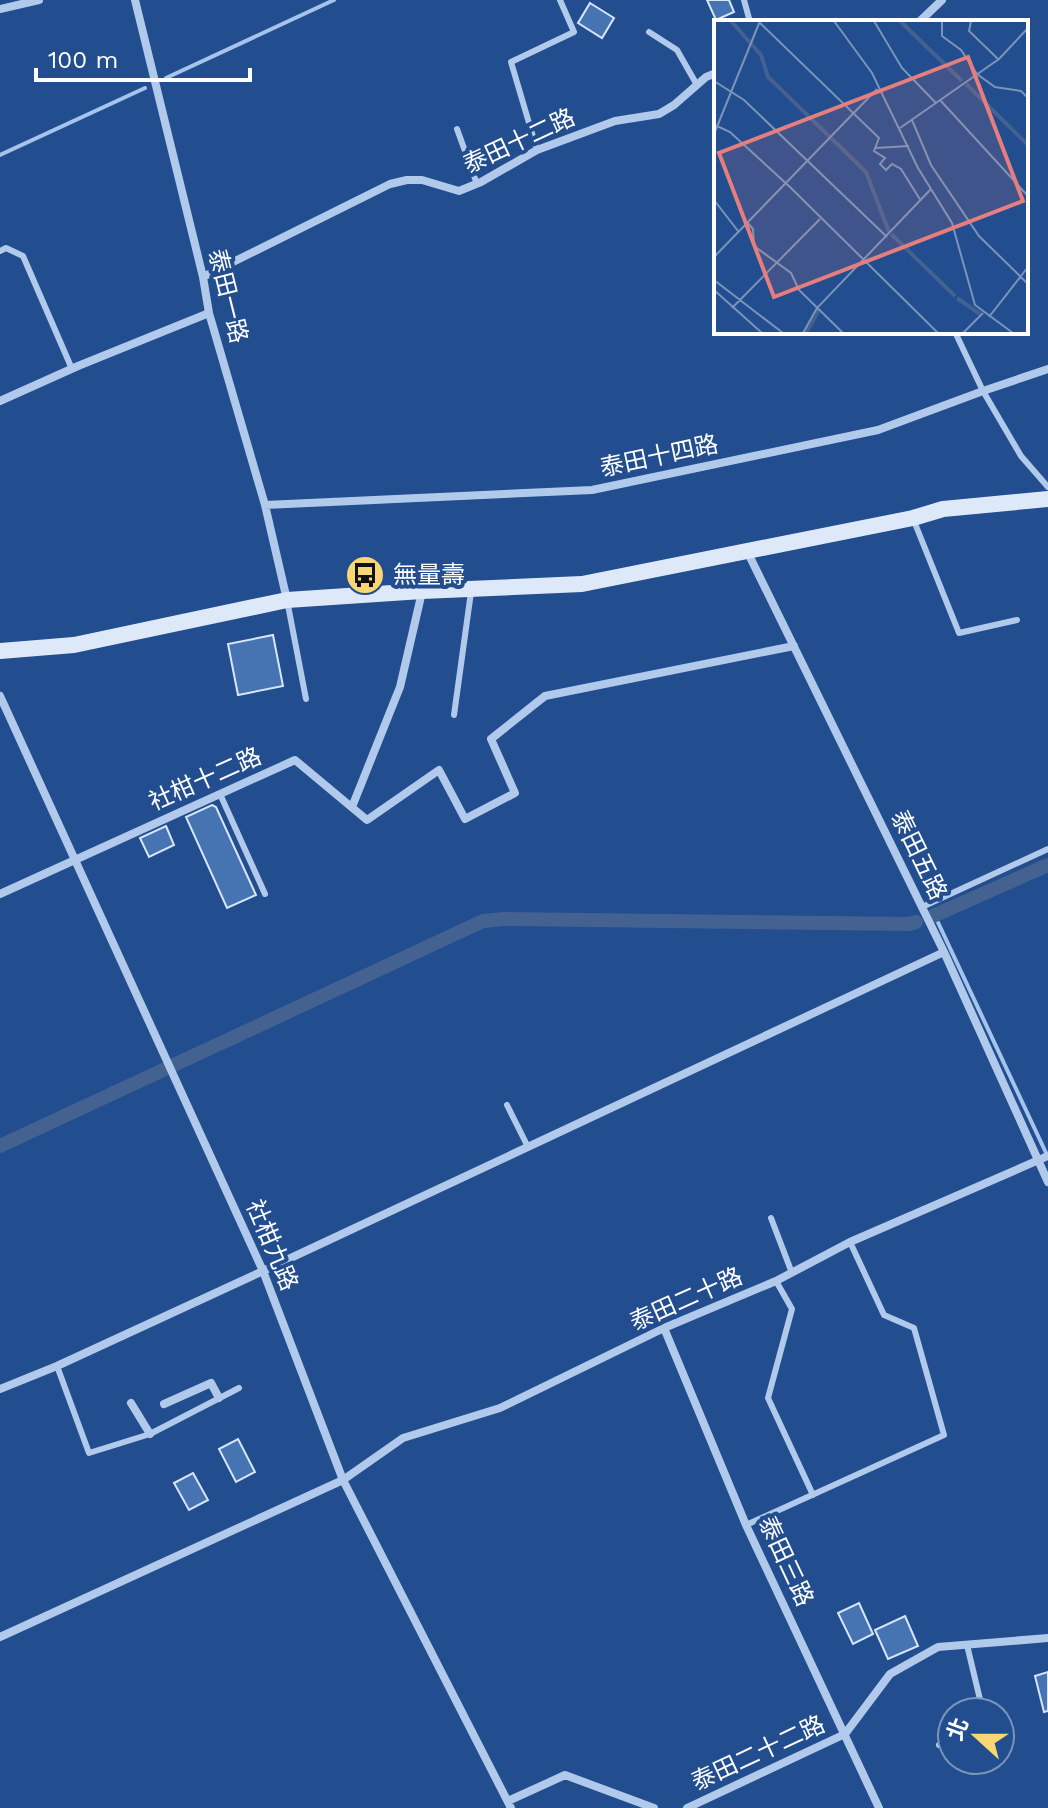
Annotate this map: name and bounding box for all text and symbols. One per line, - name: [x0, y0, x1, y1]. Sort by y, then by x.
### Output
- inset map: [714, 20, 1028, 334]
- scale bar: [36, 32, 250, 82]
- text: 100 m: [48, 46, 118, 74]
- street label: 泰田十二路: [459, 103, 579, 179]
- street label: 泰田一路: [203, 246, 253, 346]
- street label: 泰田十四路: [597, 430, 721, 482]
- bus stop icon: 無量壽: [344, 554, 386, 596]
- place label: 無量壽: [393, 561, 465, 589]
- street label: 社柑十二路: [144, 742, 266, 816]
- street label: 泰田五路: [885, 806, 953, 904]
- street label: 社柑九路: [240, 1195, 304, 1295]
- street label: 泰田二十路: [625, 1262, 747, 1336]
- street label: 泰田三路: [753, 1512, 819, 1610]
- north arrow: [936, 1696, 1016, 1776]
- street label: 泰田二十二路: [687, 1710, 829, 1796]
- text: 北: [942, 1714, 973, 1744]

